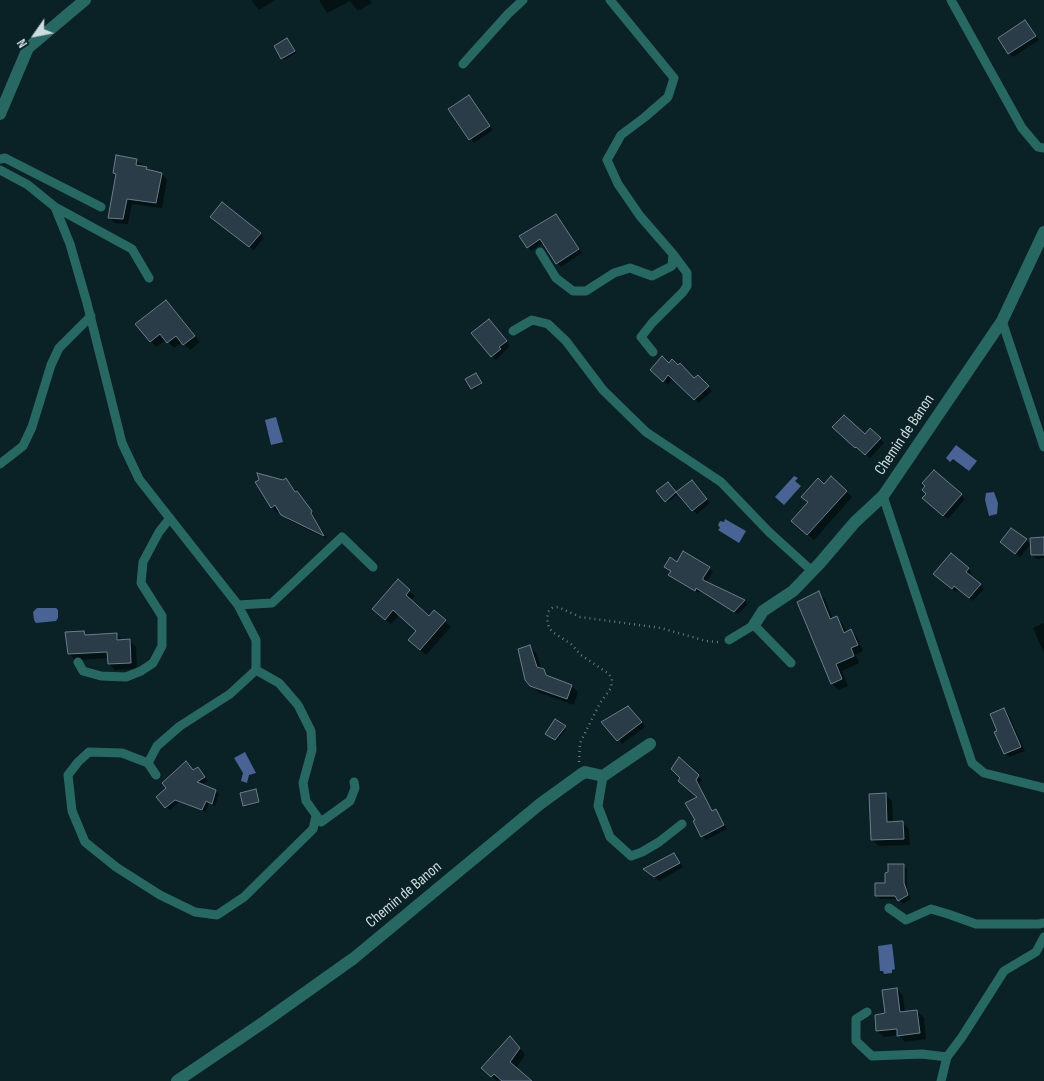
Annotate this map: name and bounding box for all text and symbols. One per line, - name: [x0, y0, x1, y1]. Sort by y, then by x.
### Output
- north arrow: [10, 10, 60, 60]
- text: N: [13, 36, 31, 51]
- street label: Chemin de Banon: [871, 391, 939, 479]
- street label: Chemin de Banon: [362, 858, 446, 932]

